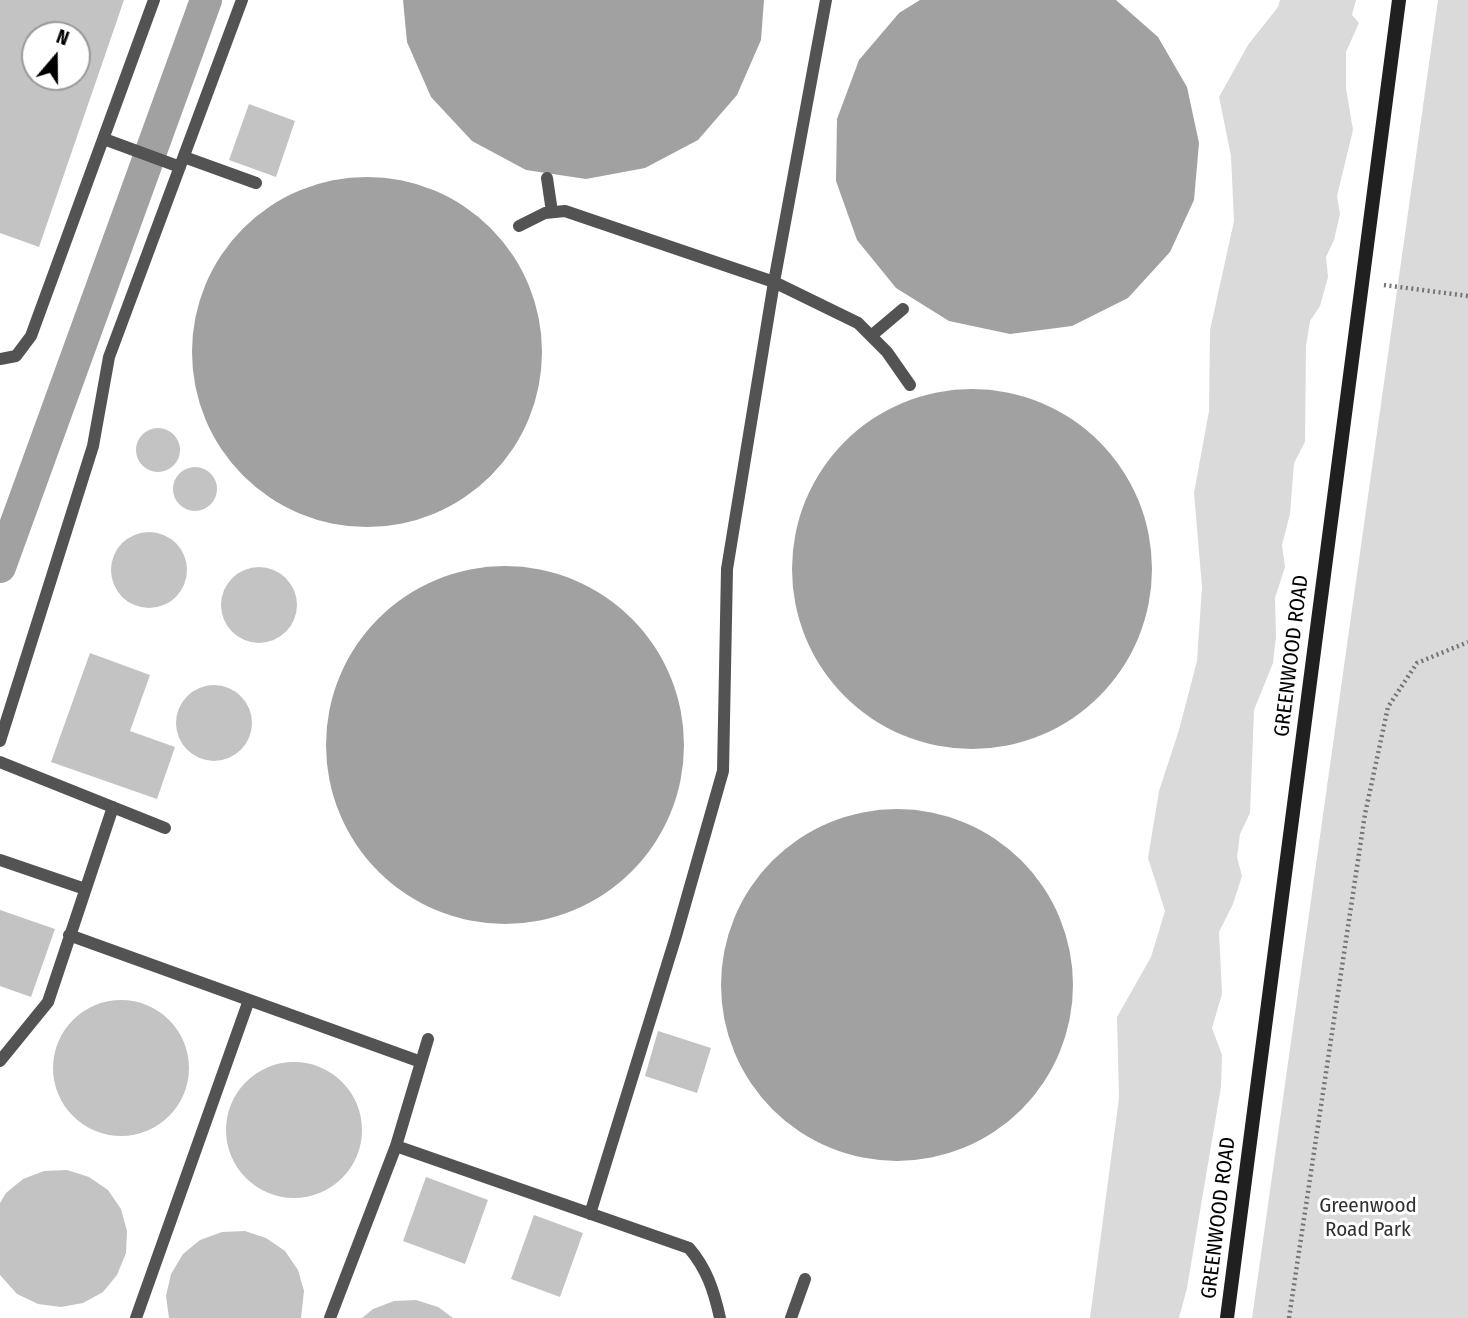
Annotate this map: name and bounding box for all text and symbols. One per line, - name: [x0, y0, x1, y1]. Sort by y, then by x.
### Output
- north arrow: [21, 21, 91, 91]
- text: N: [53, 25, 72, 50]
- street label: GREENWOOD ROAD: [1270, 574, 1314, 738]
- street label: GREENWOOD ROAD: [1197, 1136, 1241, 1300]
- park label: Greenwood Road Park: [1319, 1193, 1417, 1243]

